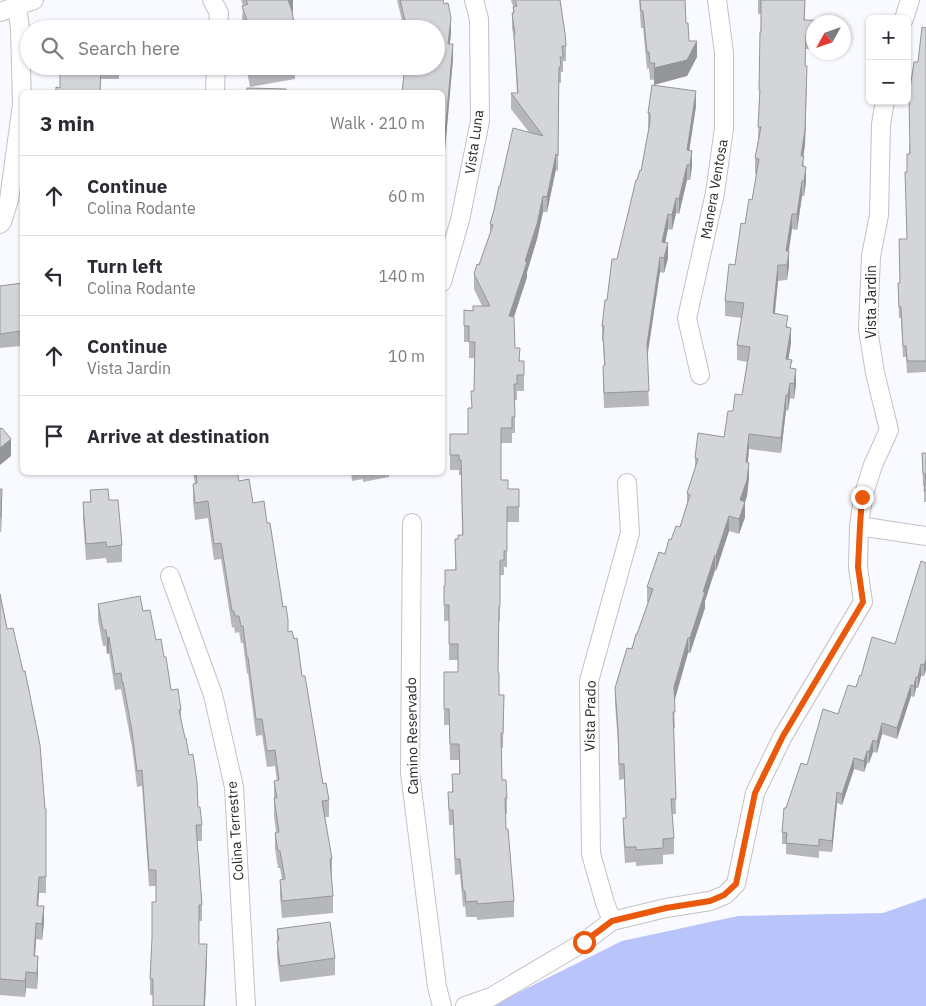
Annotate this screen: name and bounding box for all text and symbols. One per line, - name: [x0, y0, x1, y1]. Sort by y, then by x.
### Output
- north arrow: [806, 15, 851, 60]
- map controls: [866, 15, 911, 105]
- button: +: [866, 15, 911, 60]
- search box: [20, 20, 445, 75]
- icon: search: [38, 34, 66, 62]
- text: Search here: [78, 36, 180, 60]
- button: −: [866, 60, 911, 105]
- street label: Vista Luna: [461, 108, 487, 175]
- text: 3 min: [40, 109, 95, 137]
- text: Walk · 210 m: [330, 113, 425, 133]
- street label: Manera Ventosa: [696, 137, 732, 240]
- text: Continue: [87, 174, 167, 198]
- icon: ahead: [40, 182, 68, 210]
- text: 60 m: [388, 186, 425, 206]
- text: Colina Rodante: [87, 198, 196, 218]
- text: Turn left: [87, 254, 163, 278]
- icon: left: [40, 262, 68, 290]
- street label: Vista Jardin: [862, 265, 880, 339]
- text: 140 m: [378, 266, 425, 286]
- text: Colina Rodante: [87, 278, 196, 298]
- text: Continue: [87, 334, 167, 358]
- icon: ahead: [40, 342, 68, 370]
- text: 10 m: [388, 346, 425, 366]
- text: Vista Jardin: [87, 358, 171, 378]
- icon: arrive: [40, 422, 68, 450]
- text: Arrive at destination: [87, 424, 270, 448]
- route end: [851, 486, 874, 509]
- street label: Camino Reservado: [402, 677, 422, 795]
- street label: Vista Prado: [580, 680, 600, 752]
- street label: Colina Terrestre: [223, 780, 247, 881]
- route start: [573, 931, 596, 954]

